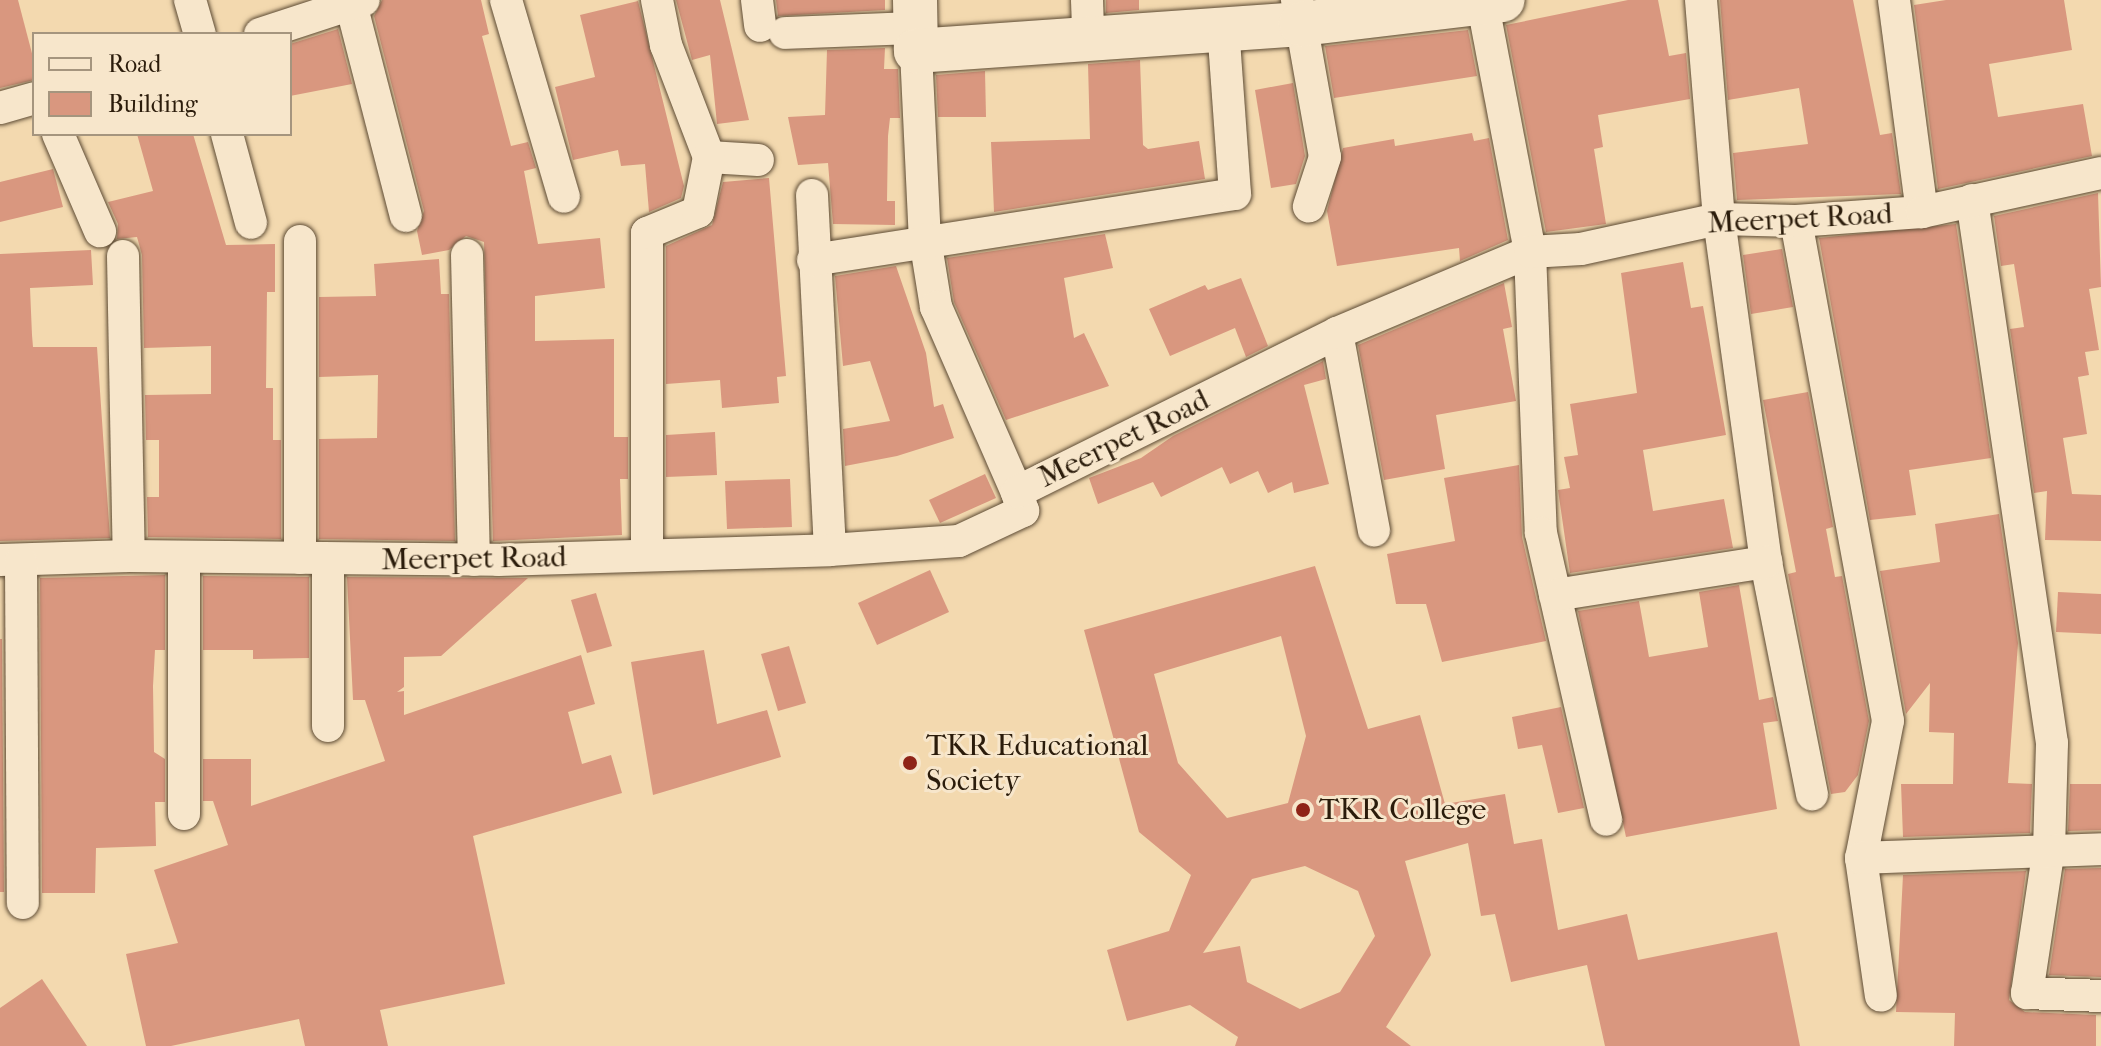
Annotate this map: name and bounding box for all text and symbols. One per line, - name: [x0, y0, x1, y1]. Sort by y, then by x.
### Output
- legend: [32, 32, 292, 136]
- text: Road: [108, 50, 161, 78]
- text: Building: [108, 90, 198, 118]
- street label: Meerpet Road: [1706, 196, 1894, 242]
- street label: Meerpet Road: [1033, 382, 1215, 496]
- street label: Meerpet Road: [381, 539, 567, 579]
- place label: TKR Educational Society: [926, 728, 1149, 798]
- marker: TKR Educational Society: [901, 754, 919, 772]
- place label: TKR College: [1319, 792, 1486, 828]
- marker: TKR College: [1294, 801, 1312, 819]

